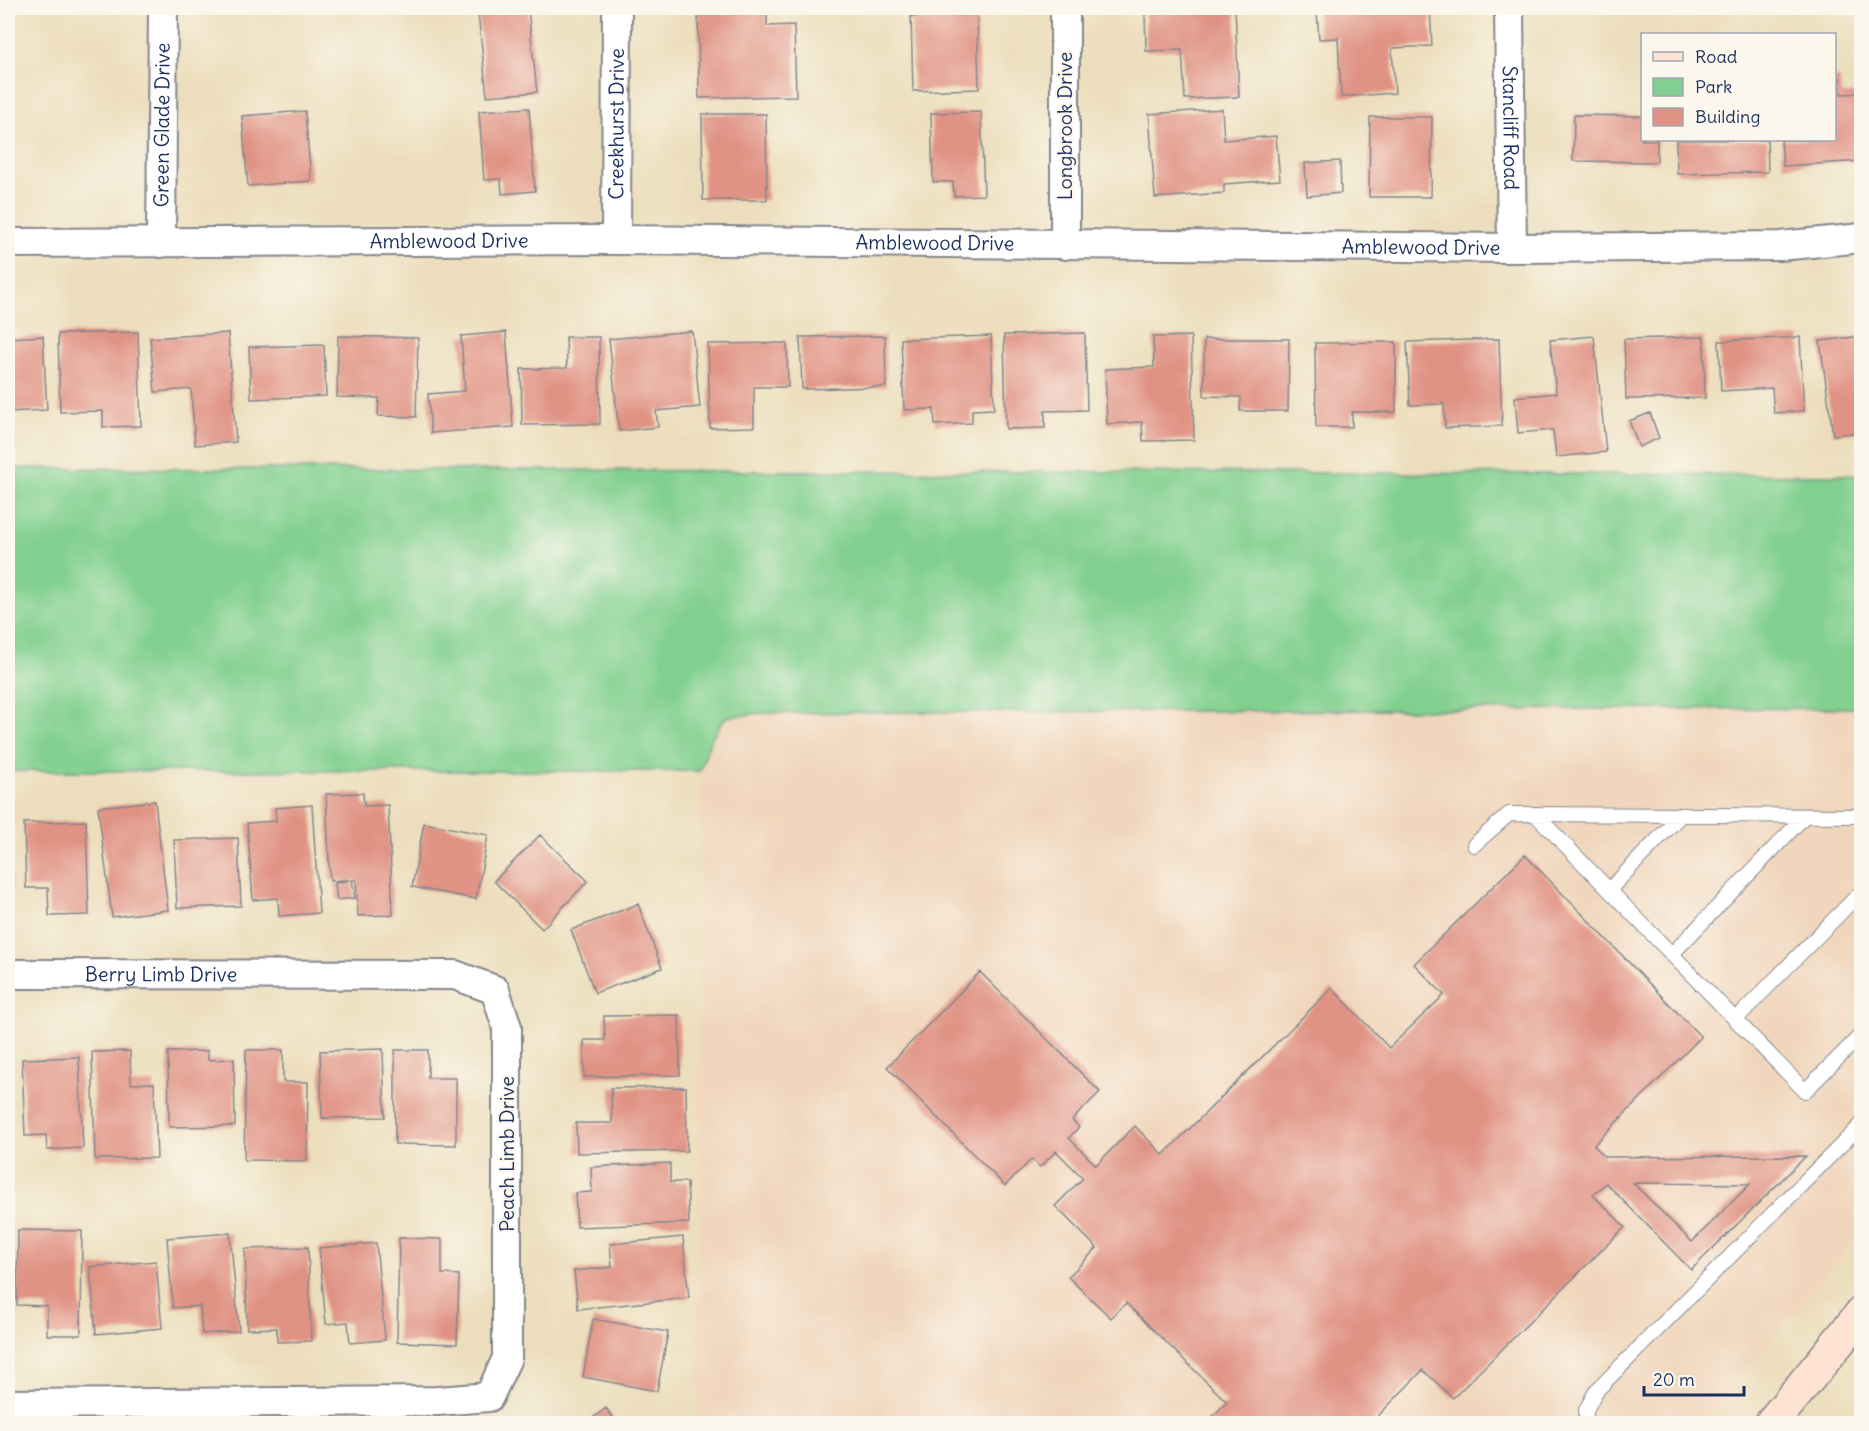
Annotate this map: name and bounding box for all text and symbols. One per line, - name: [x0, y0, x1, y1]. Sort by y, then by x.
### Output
- legend: [1641, 33, 1836, 141]
- street label: Green Glade Drive: [148, 43, 175, 207]
- text: Road: [1695, 45, 1738, 68]
- street label: Creekhurst Drive: [603, 48, 629, 200]
- street label: Longbrook Drive: [1052, 52, 1077, 200]
- street label: Stancliff Road: [1498, 66, 1524, 191]
- text: Park: [1695, 75, 1732, 98]
- text: Building: [1695, 105, 1760, 128]
- street label: Amblewood Drive: [370, 227, 528, 253]
- street label: Amblewood Drive: [855, 229, 1014, 256]
- street label: Amblewood Drive: [1341, 233, 1500, 260]
- street label: Berry Limb Drive: [85, 961, 237, 987]
- street label: Peach Limb Drive: [494, 1076, 519, 1232]
- scale bar: [1644, 1359, 1744, 1397]
- text: 20 m: [1653, 1368, 1695, 1391]

